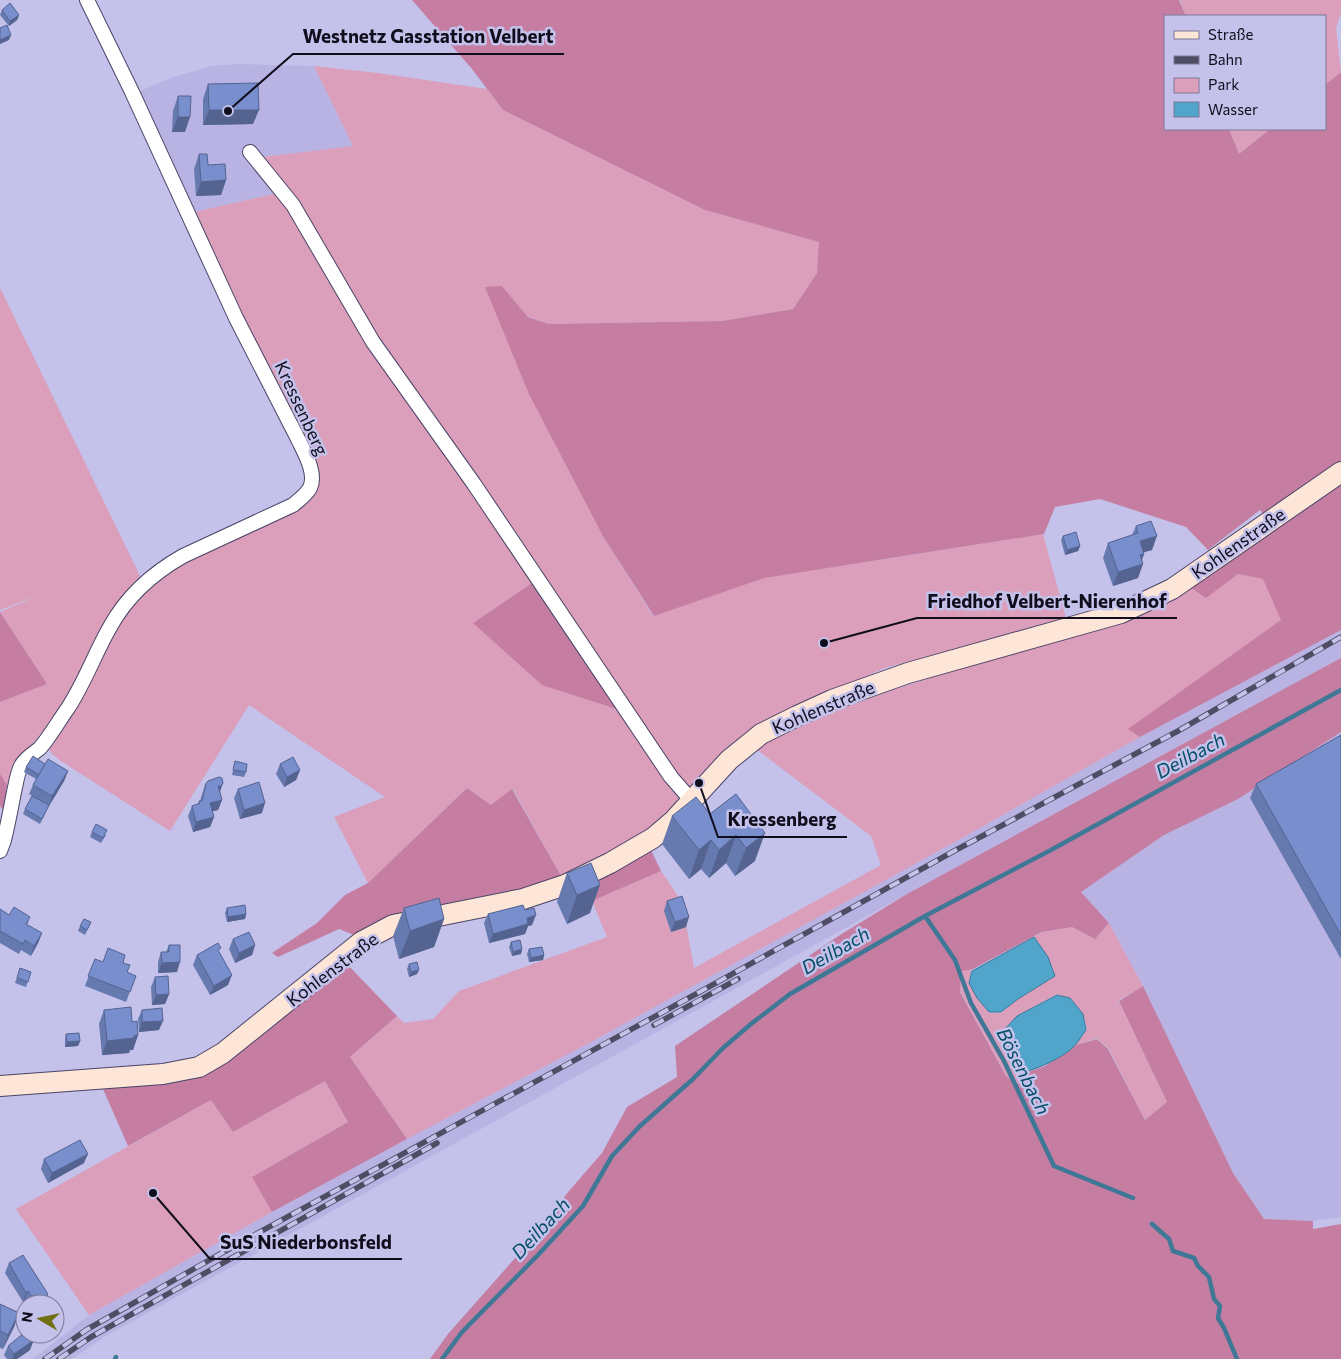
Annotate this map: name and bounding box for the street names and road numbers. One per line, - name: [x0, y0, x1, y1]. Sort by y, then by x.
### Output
- street label: Kressenberg: [271, 357, 334, 459]
- street label: Kohlenstraße: [1187, 503, 1289, 583]
- street label: Kohlenstraße: [768, 676, 878, 738]
- street label: Kohlenstraße: [282, 927, 382, 1011]

